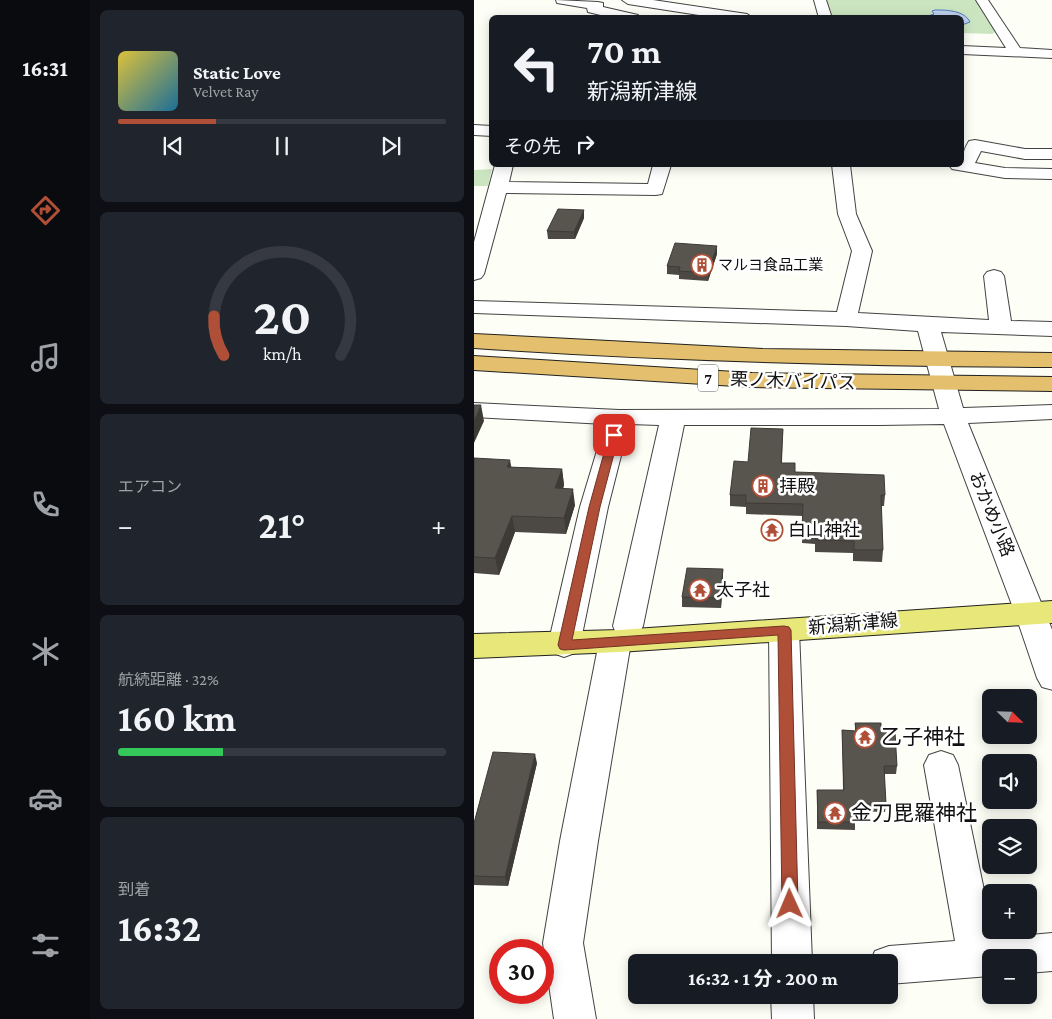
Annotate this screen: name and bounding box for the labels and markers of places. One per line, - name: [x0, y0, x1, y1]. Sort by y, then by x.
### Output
- building icon: マルヨ食品工業: [690, 253, 714, 277]
- place label: マルヨ食品工業: [718, 257, 823, 273]
- pin: [593, 414, 635, 456]
- building icon: 拝殿: [751, 474, 775, 498]
- place label: 拝殿: [779, 476, 815, 496]
- temple icon: 白山神社: [760, 518, 784, 542]
- place label: 白山神社: [788, 520, 860, 540]
- temple icon: 太子社: [688, 578, 712, 602]
- place label: 太子社: [716, 580, 770, 600]
- temple icon: 乙子神社: [853, 725, 877, 749]
- place label: 乙子神社: [881, 725, 965, 749]
- temple icon: 金刀毘羅神社: [823, 801, 847, 825]
- place label: 金刀毘羅神社: [851, 801, 977, 825]

